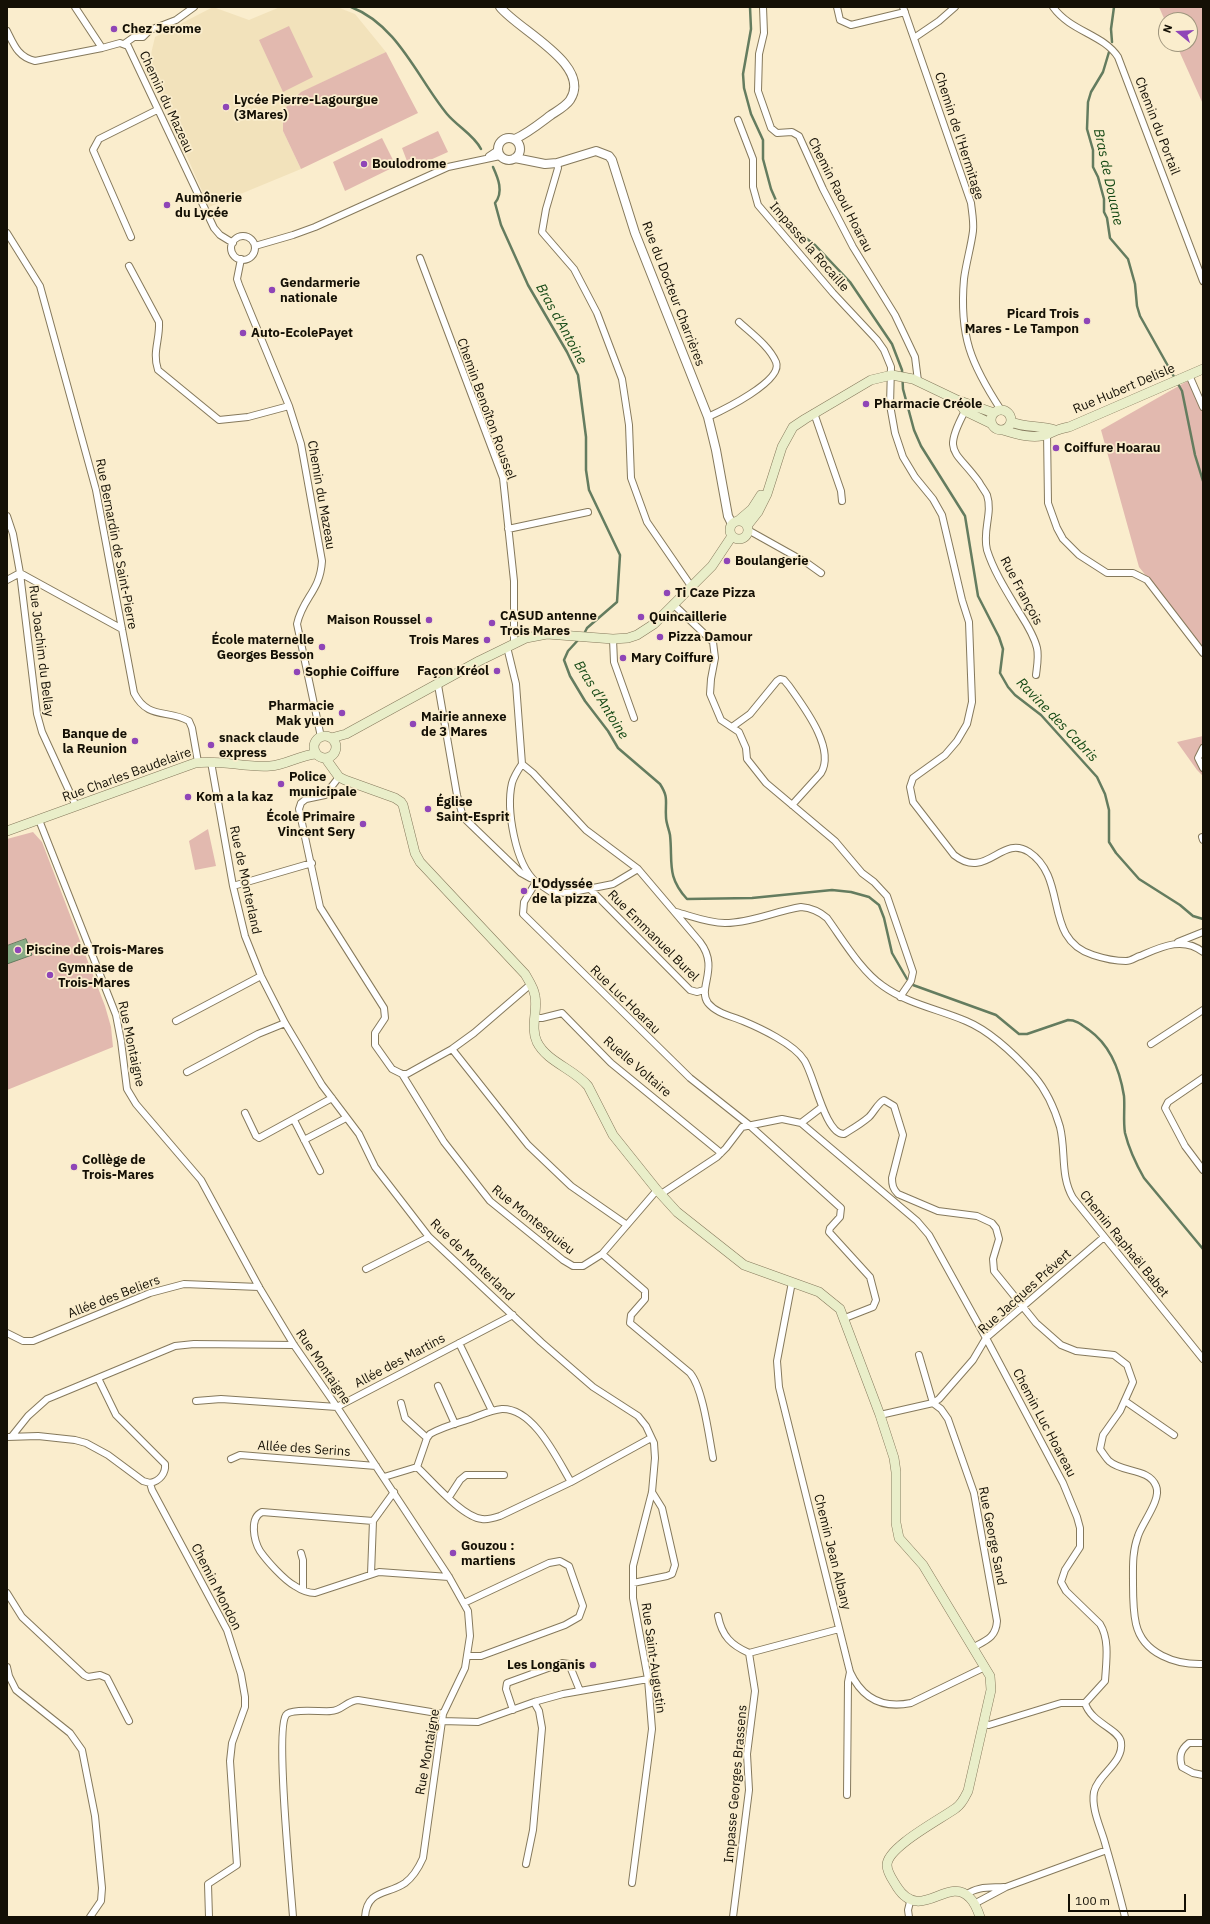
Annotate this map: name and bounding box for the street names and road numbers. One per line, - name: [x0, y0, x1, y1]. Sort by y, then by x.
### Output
- street label: Chemin du Mazeau: [136, 49, 196, 155]
- street label: Chemin de l'Hermitage: [931, 70, 987, 202]
- street label: Chemin du Portail: [1131, 75, 1183, 177]
- street label: Chemin Raoul Hoarau: [804, 135, 876, 255]
- street label: Impasse la Rocaille: [766, 199, 852, 295]
- street label: Rue du Docteur Charrières: [638, 219, 708, 369]
- street label: Chemin Benoîton Roussel: [453, 336, 519, 482]
- street label: Rue Hubert Delisle: [1071, 360, 1177, 418]
- street label: Chemin du Mazeau: [304, 439, 338, 551]
- street label: Rue Bernardin de Saint-Pierre: [92, 457, 140, 631]
- street label: Rue François: [996, 554, 1046, 628]
- street label: Rue Joachim du Bellay: [25, 584, 57, 718]
- street label: Rue Charles Baudelaire: [60, 744, 194, 806]
- street label: Rue de Monterland: [226, 824, 264, 936]
- street label: Rue Emmanuel Burel: [604, 887, 702, 985]
- street label: Rue Luc Hoarau: [587, 963, 663, 1037]
- street label: Rue Montaigne: [114, 1000, 148, 1088]
- street label: Ruelle Voltaire: [600, 1033, 674, 1101]
- street label: Rue Montesquieu: [489, 1182, 577, 1258]
- street label: Chemin Raphaël Babet: [1076, 1187, 1172, 1301]
- street label: Rue de Monterland: [427, 1216, 517, 1304]
- street label: Rue Jacques Prévert: [975, 1246, 1075, 1338]
- street label: Allée des Beliers: [66, 1272, 162, 1322]
- street label: Rue Montaigne: [292, 1326, 354, 1408]
- street label: Allée des Martins: [352, 1330, 448, 1392]
- street label: Chemin Luc Hoareau: [1009, 1366, 1079, 1480]
- street label: Allée des Serins: [257, 1438, 351, 1460]
- street label: Rue George Sand: [975, 1485, 1009, 1587]
- street label: Chemin Jean Albany: [810, 1492, 854, 1612]
- street label: Chemin Mondon: [187, 1541, 245, 1633]
- street label: Rue Saint-Augustin: [638, 1602, 668, 1714]
- street label: Impasse Georges Brassens: [721, 1704, 751, 1864]
- street label: Rue Montaigne: [413, 1708, 443, 1796]

